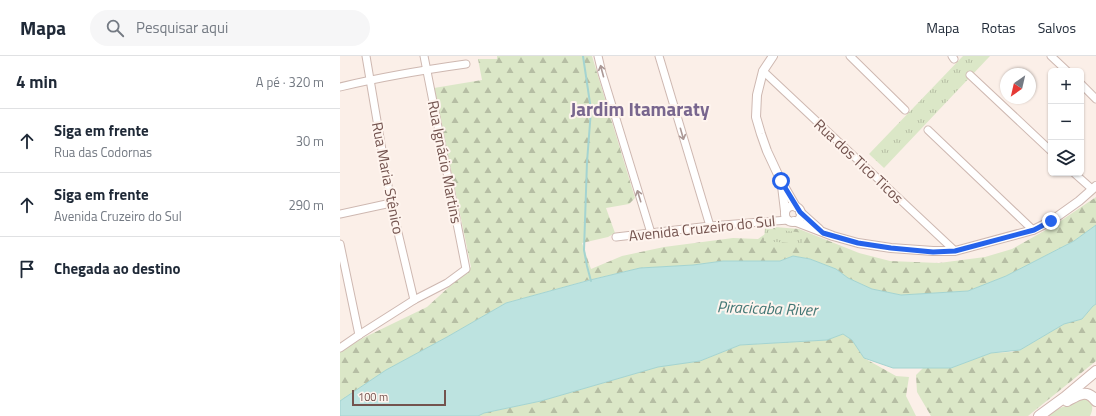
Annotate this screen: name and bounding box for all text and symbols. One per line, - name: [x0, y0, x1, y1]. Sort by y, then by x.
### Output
- search box: [90, 10, 370, 46]
- text: Mapa: [20, 13, 66, 42]
- text: Pesquisar aqui: [136, 16, 228, 39]
- icon: search: [104, 17, 126, 39]
- text: Mapa: [926, 17, 959, 38]
- text: Rotas: [981, 17, 1016, 38]
- text: Salvos: [1038, 17, 1076, 38]
- one-way arrow: [597, 65, 605, 78]
- north arrow: [1000, 68, 1036, 104]
- map controls: [1048, 68, 1084, 176]
- button: +: [1048, 68, 1084, 104]
- text: 4 min: [16, 69, 57, 95]
- text: A pé · 320 m: [256, 72, 324, 92]
- district label: Jardim Itamaraty: [571, 94, 710, 123]
- street label: Rua Ignácio Martins: [422, 99, 468, 225]
- button: −: [1048, 104, 1084, 140]
- street label: Rua dos Tico Ticos: [809, 113, 909, 209]
- text: Siga em frente: [54, 119, 149, 142]
- street label: Rua Maria Stênico: [366, 120, 410, 236]
- one-way arrow: [679, 127, 686, 140]
- icon: ahead: [16, 130, 38, 152]
- text: 30 m: [296, 131, 324, 151]
- button: layers: [1048, 140, 1084, 176]
- text: Rua das Codornas: [54, 142, 152, 162]
- route start: [772, 172, 790, 190]
- text: Siga em frente: [54, 183, 149, 206]
- one-way arrow: [635, 189, 642, 202]
- icon: ahead: [16, 194, 38, 216]
- text: 290 m: [288, 195, 324, 215]
- text: Avenida Cruzeiro do Sul: [54, 206, 182, 226]
- street label: Avenida Cruzeiro do Sul: [628, 209, 776, 247]
- route end: [1042, 212, 1060, 230]
- text: Chegada ao destino: [54, 257, 180, 280]
- icon: arrive: [16, 258, 38, 280]
- water label: Piracicaba River: [716, 294, 820, 322]
- scale bar: [352, 388, 446, 407]
- text: 100 m: [358, 389, 388, 405]

